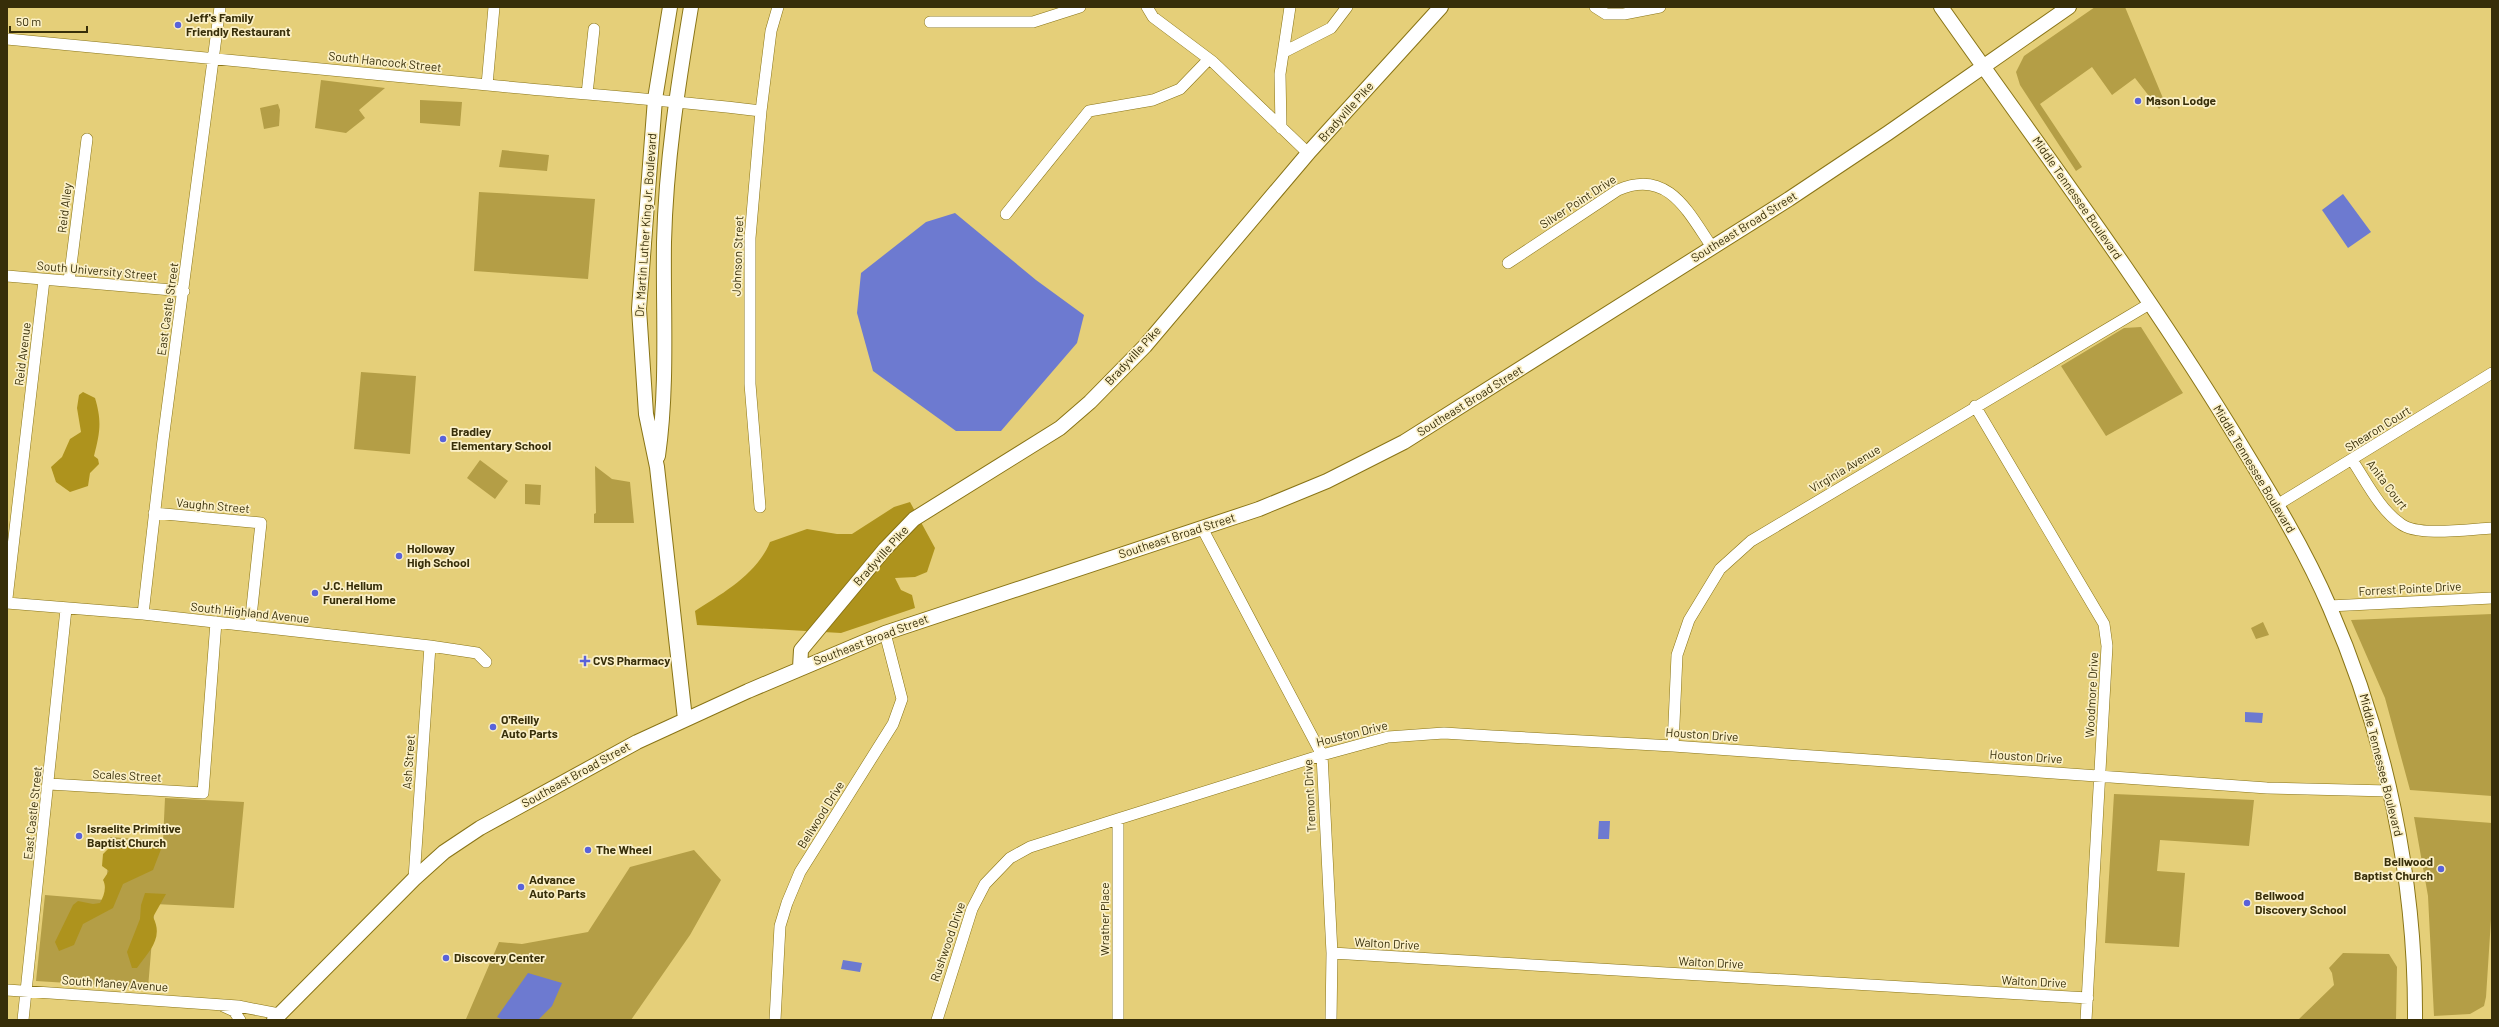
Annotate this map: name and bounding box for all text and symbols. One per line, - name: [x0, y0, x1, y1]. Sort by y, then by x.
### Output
- scale bar: [10, 8, 87, 34]
- place label: Jeff's Family Friendly Restaurant: [186, 10, 291, 38]
- text: 50 m: [16, 14, 41, 28]
- marker: Jeff's Family Friendly Restaurant: [173, 20, 183, 30]
- street label: South Hancock Street: [328, 48, 442, 74]
- street label: Bradyville Pike: [1315, 79, 1376, 144]
- place label: Mason Lodge: [2146, 93, 2217, 107]
- marker: Mason Lodge: [2133, 96, 2143, 106]
- street label: Dr. Martin Luther King Jr. Boulevard: [632, 133, 658, 317]
- street label: Middle Tennessee Boulevard: [2030, 133, 2126, 261]
- street label: Silver Point Drive: [1537, 171, 1618, 231]
- street label: Reid Alley: [54, 182, 74, 234]
- street label: Southeast Broad Street: [1688, 188, 1799, 264]
- street label: Johnson Street: [729, 216, 745, 296]
- street label: South University Street: [36, 258, 158, 282]
- street label: East Castle Street: [154, 261, 180, 356]
- street label: Reid Avenue: [11, 321, 33, 386]
- street label: Bradyville Pike: [1101, 323, 1163, 388]
- street label: Southeast Broad Street: [1414, 362, 1525, 438]
- street label: Middle Tennessee Boulevard: [2211, 402, 2299, 535]
- street label: Shearon Court: [2342, 402, 2413, 454]
- place label: Bradley Elementary School: [451, 424, 551, 452]
- marker: Bradley Elementary School: [438, 434, 448, 444]
- street label: Virginia Avenue: [1807, 442, 1882, 495]
- street label: Anita Court: [2364, 457, 2411, 512]
- street label: Vaughn Street: [176, 495, 250, 515]
- street label: Southeast Broad Street: [1117, 510, 1237, 561]
- street label: Bradyville Pike: [850, 523, 911, 588]
- place label: Holloway High School: [407, 541, 470, 569]
- marker: Holloway High School: [394, 551, 404, 561]
- place label: J.C. Hellum Funeral Home: [323, 578, 396, 606]
- street label: Forrest Pointe Drive: [2358, 578, 2462, 598]
- marker: J.C. Hellum Funeral Home: [310, 588, 320, 598]
- street label: South Highland Avenue: [190, 599, 310, 625]
- street label: Southeast Broad Street: [811, 611, 930, 667]
- street label: Woodmore Drive: [2082, 652, 2100, 738]
- place label: CVS Pharmacy: [593, 653, 670, 667]
- marker: CVS Pharmacy: [580, 656, 590, 666]
- street label: Middle Tennessee Boulevard: [2357, 692, 2406, 837]
- place label: O'Reilly Auto Parts: [501, 712, 558, 740]
- street label: Houston Drive: [1315, 717, 1389, 749]
- marker: O'Reilly Auto Parts: [488, 722, 498, 732]
- street label: Houston Drive: [1665, 724, 1739, 744]
- street label: Ash Street: [399, 734, 417, 790]
- street label: Southeast Broad Street: [519, 738, 632, 810]
- street label: Houston Drive: [1989, 746, 2063, 766]
- street label: Tremont Drive: [1300, 759, 1318, 833]
- street label: East Castle Street: [20, 766, 44, 860]
- street label: Scales Street: [92, 766, 162, 784]
- street label: Bellwood Drive: [794, 778, 846, 851]
- place label: Israelite Primitive Baptist Church: [87, 821, 181, 849]
- marker: Israelite Primitive Baptist Church: [74, 831, 84, 841]
- place label: The Wheel: [596, 842, 652, 856]
- marker: The Wheel: [583, 845, 593, 855]
- place label: Bellwood Baptist Church: [2354, 854, 2433, 882]
- marker: Bellwood Baptist Church: [2436, 864, 2446, 874]
- place label: Advance Auto Parts: [529, 872, 586, 900]
- marker: Advance Auto Parts: [516, 882, 526, 892]
- street label: Wrather Place: [1097, 882, 1111, 956]
- place label: Bellwood Discovery School: [2255, 888, 2346, 916]
- marker: Bellwood Discovery School: [2242, 898, 2252, 908]
- street label: Rushwood Drive: [927, 900, 967, 983]
- street label: Walton Drive: [1354, 934, 1420, 952]
- place label: Discovery Center: [454, 950, 545, 964]
- marker: Discovery Center: [441, 953, 451, 963]
- street label: Walton Drive: [1678, 953, 1744, 971]
- street label: South Maney Avenue: [61, 972, 169, 994]
- street label: Walton Drive: [2001, 972, 2067, 990]

